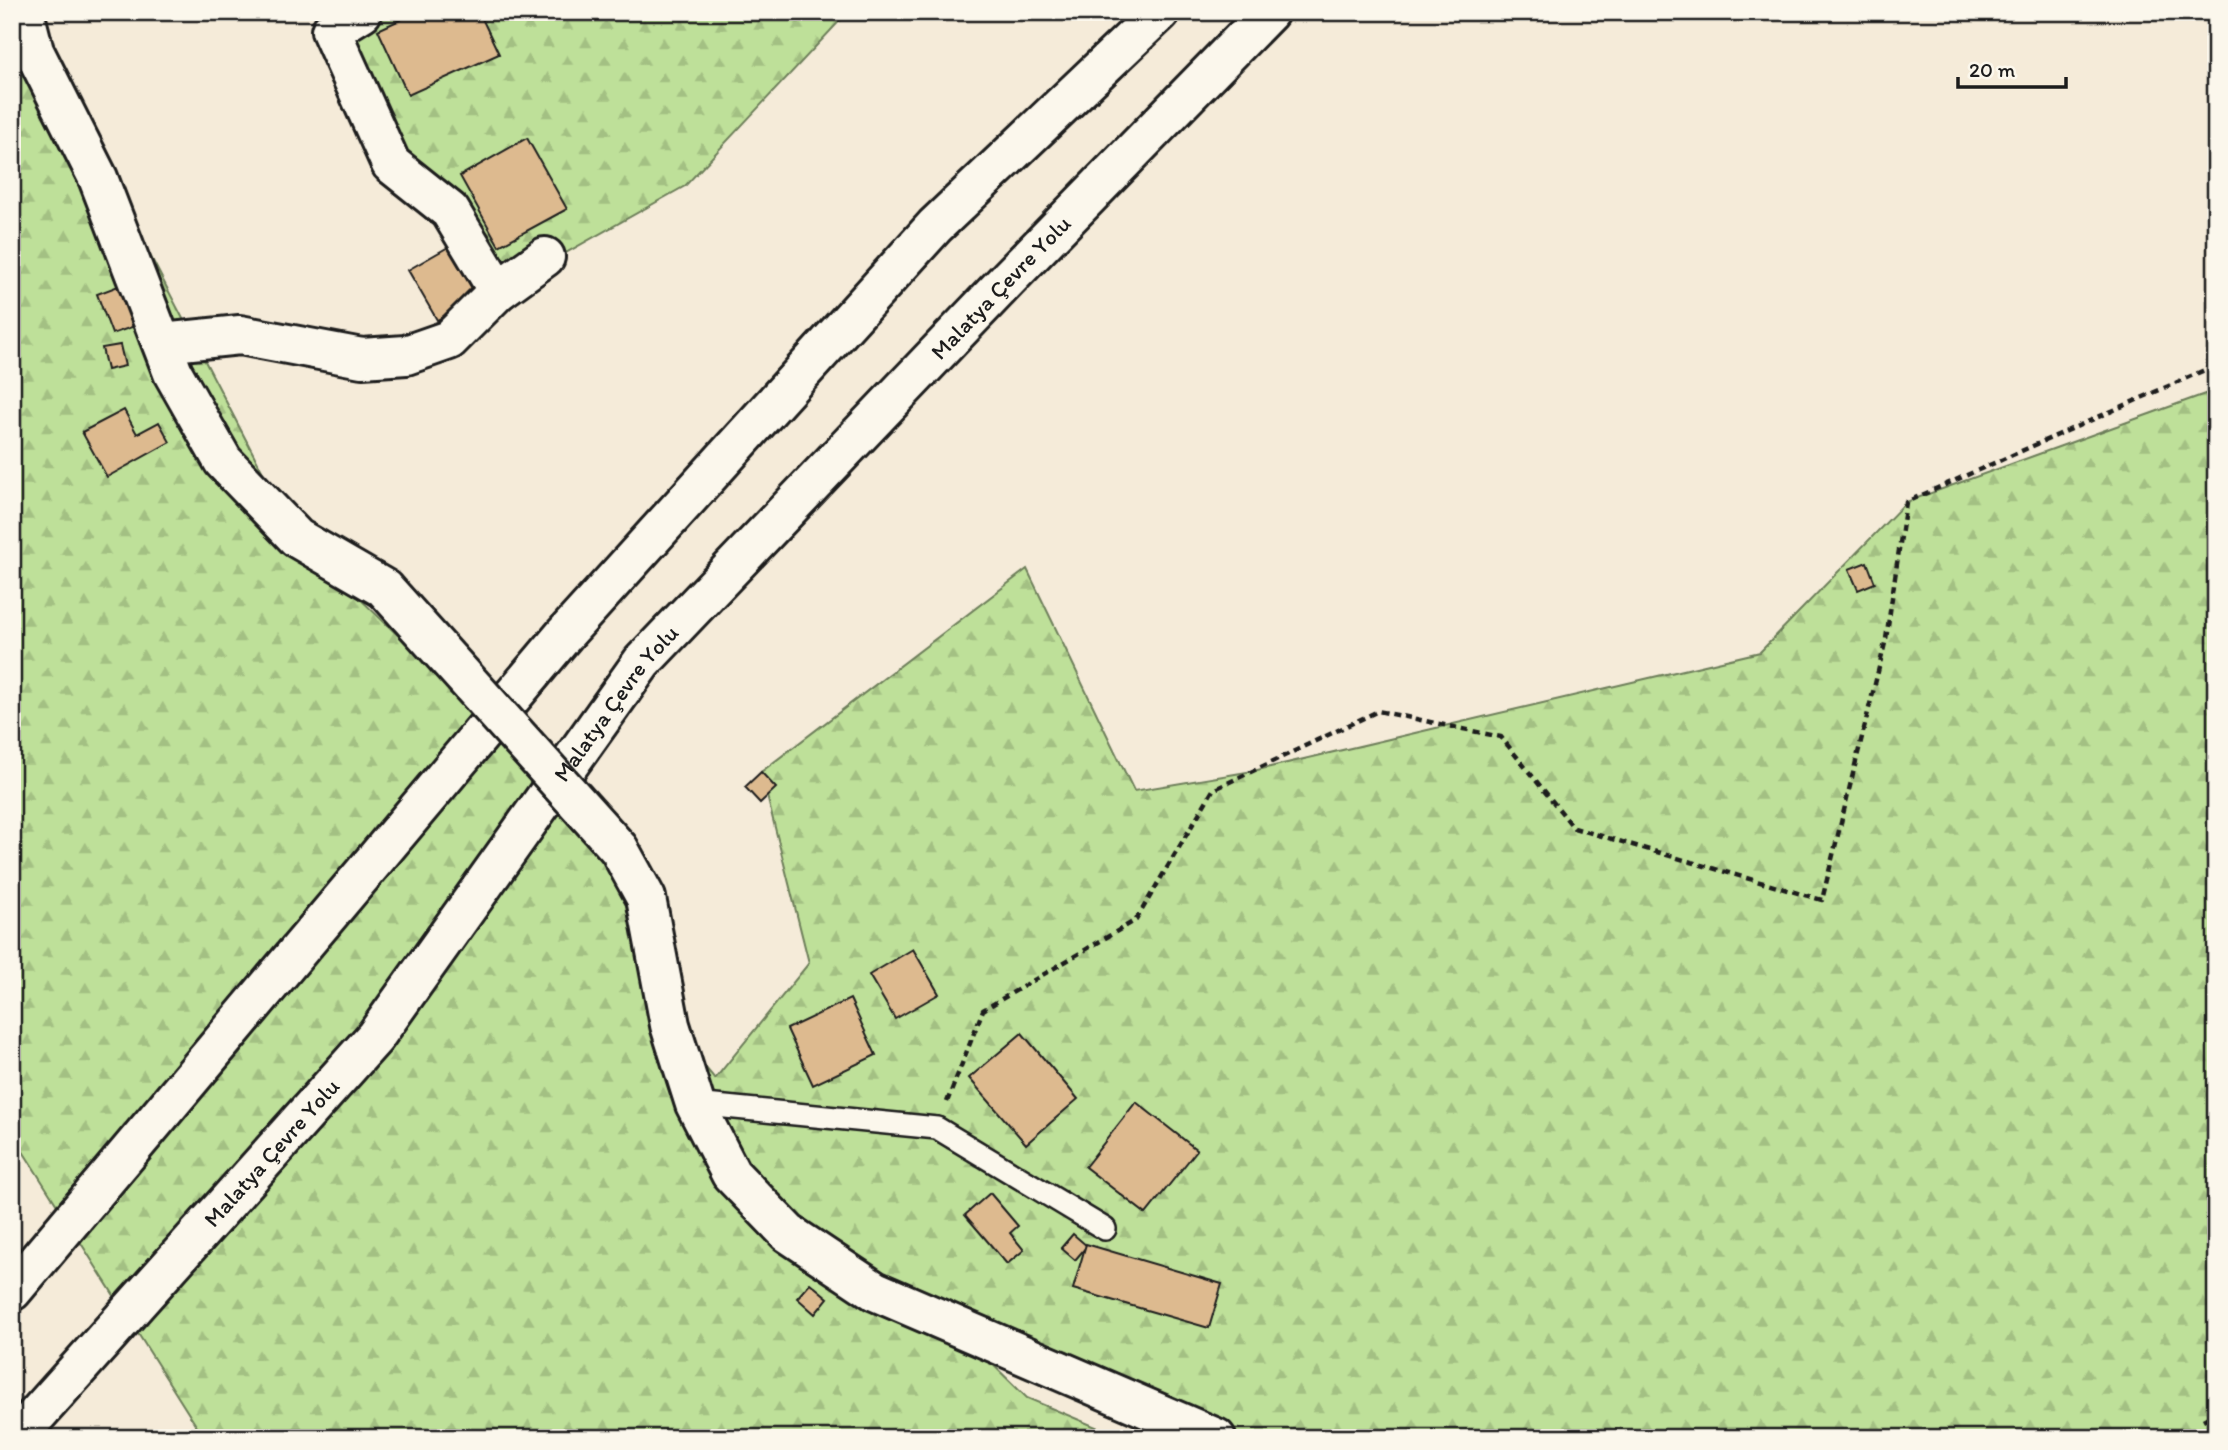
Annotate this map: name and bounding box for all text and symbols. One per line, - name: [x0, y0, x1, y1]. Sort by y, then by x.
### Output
- scale bar: [1958, 46, 2067, 90]
- text: 20 m: [1969, 57, 2016, 82]
- street label: Malatya Çevre Yolu: [924, 209, 1077, 365]
- street label: Malatya Çevre Yolu: [547, 619, 684, 787]
- street label: Malatya Çevre Yolu: [198, 1072, 345, 1233]

